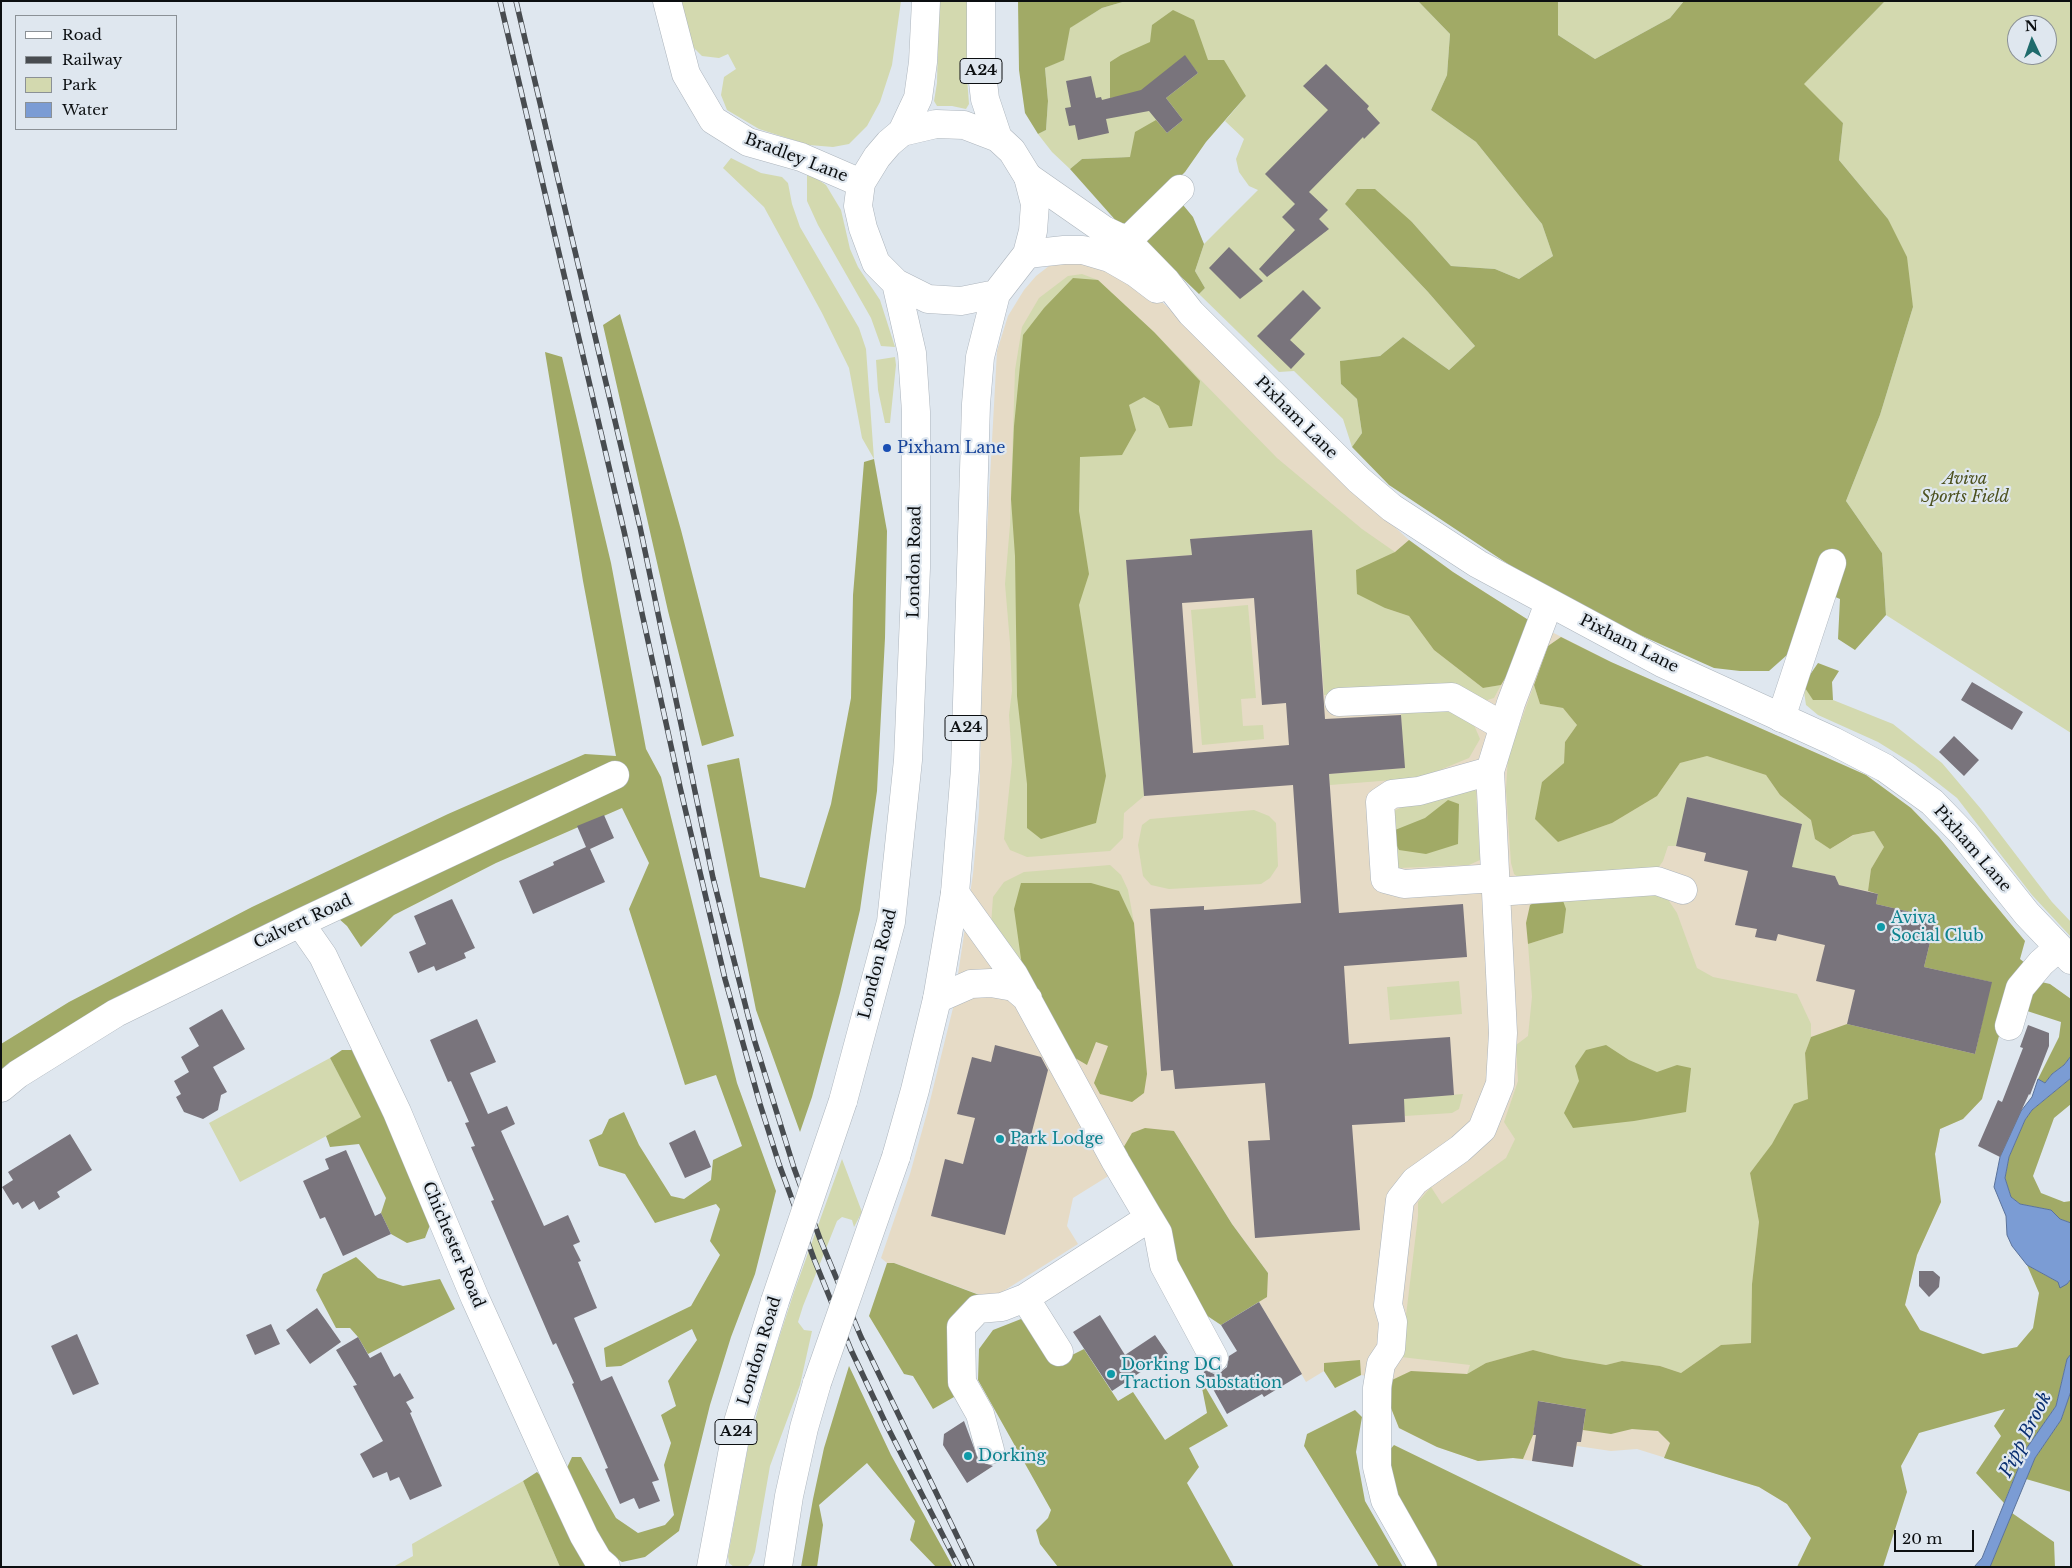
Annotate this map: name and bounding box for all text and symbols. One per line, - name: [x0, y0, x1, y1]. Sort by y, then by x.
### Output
- legend: [15, 15, 178, 130]
- north arrow: [2007, 15, 2057, 65]
- text: N: [2024, 17, 2038, 35]
- text: Road: [62, 25, 102, 44]
- text: Railway: [62, 50, 122, 69]
- road number: A24: [960, 58, 1002, 84]
- text: Park: [62, 75, 97, 94]
- text: Water: [62, 100, 108, 119]
- street label: Bradley Lane: [742, 129, 850, 187]
- street label: Pixham Lane: [1251, 373, 1341, 463]
- place label: Pixham Lane: [897, 438, 1006, 458]
- marker: Pixham Lane: [881, 442, 893, 454]
- park label: Aviva Sports Field: [1921, 469, 2009, 507]
- street label: London Road: [904, 506, 926, 618]
- street label: Pixham Lane: [1576, 611, 1682, 677]
- road number: A24: [945, 716, 987, 740]
- street label: Pixham Lane: [1929, 802, 2015, 896]
- street label: Calvert Road: [251, 891, 355, 953]
- street label: London Road: [855, 907, 901, 1021]
- place label: Aviva Social Club: [1891, 908, 1984, 946]
- marker: Aviva Social Club: [1875, 921, 1887, 933]
- place label: Park Lodge: [1010, 1129, 1103, 1149]
- marker: Park Lodge: [994, 1133, 1006, 1145]
- street label: Chichester Road: [418, 1179, 488, 1311]
- street label: London Road: [734, 1294, 786, 1408]
- place label: Dorking DC Traction Substation: [1121, 1355, 1282, 1393]
- marker: Dorking DC Traction Substation: [1105, 1368, 1117, 1380]
- water label: Pipp Brook: [1995, 1389, 2057, 1481]
- road number: A24: [715, 1420, 757, 1444]
- place label: Dorking: [978, 1446, 1046, 1466]
- marker: Dorking: [962, 1450, 974, 1462]
- scale bar: [1897, 1520, 1977, 1552]
- text: 20 m: [1902, 1529, 1942, 1548]

